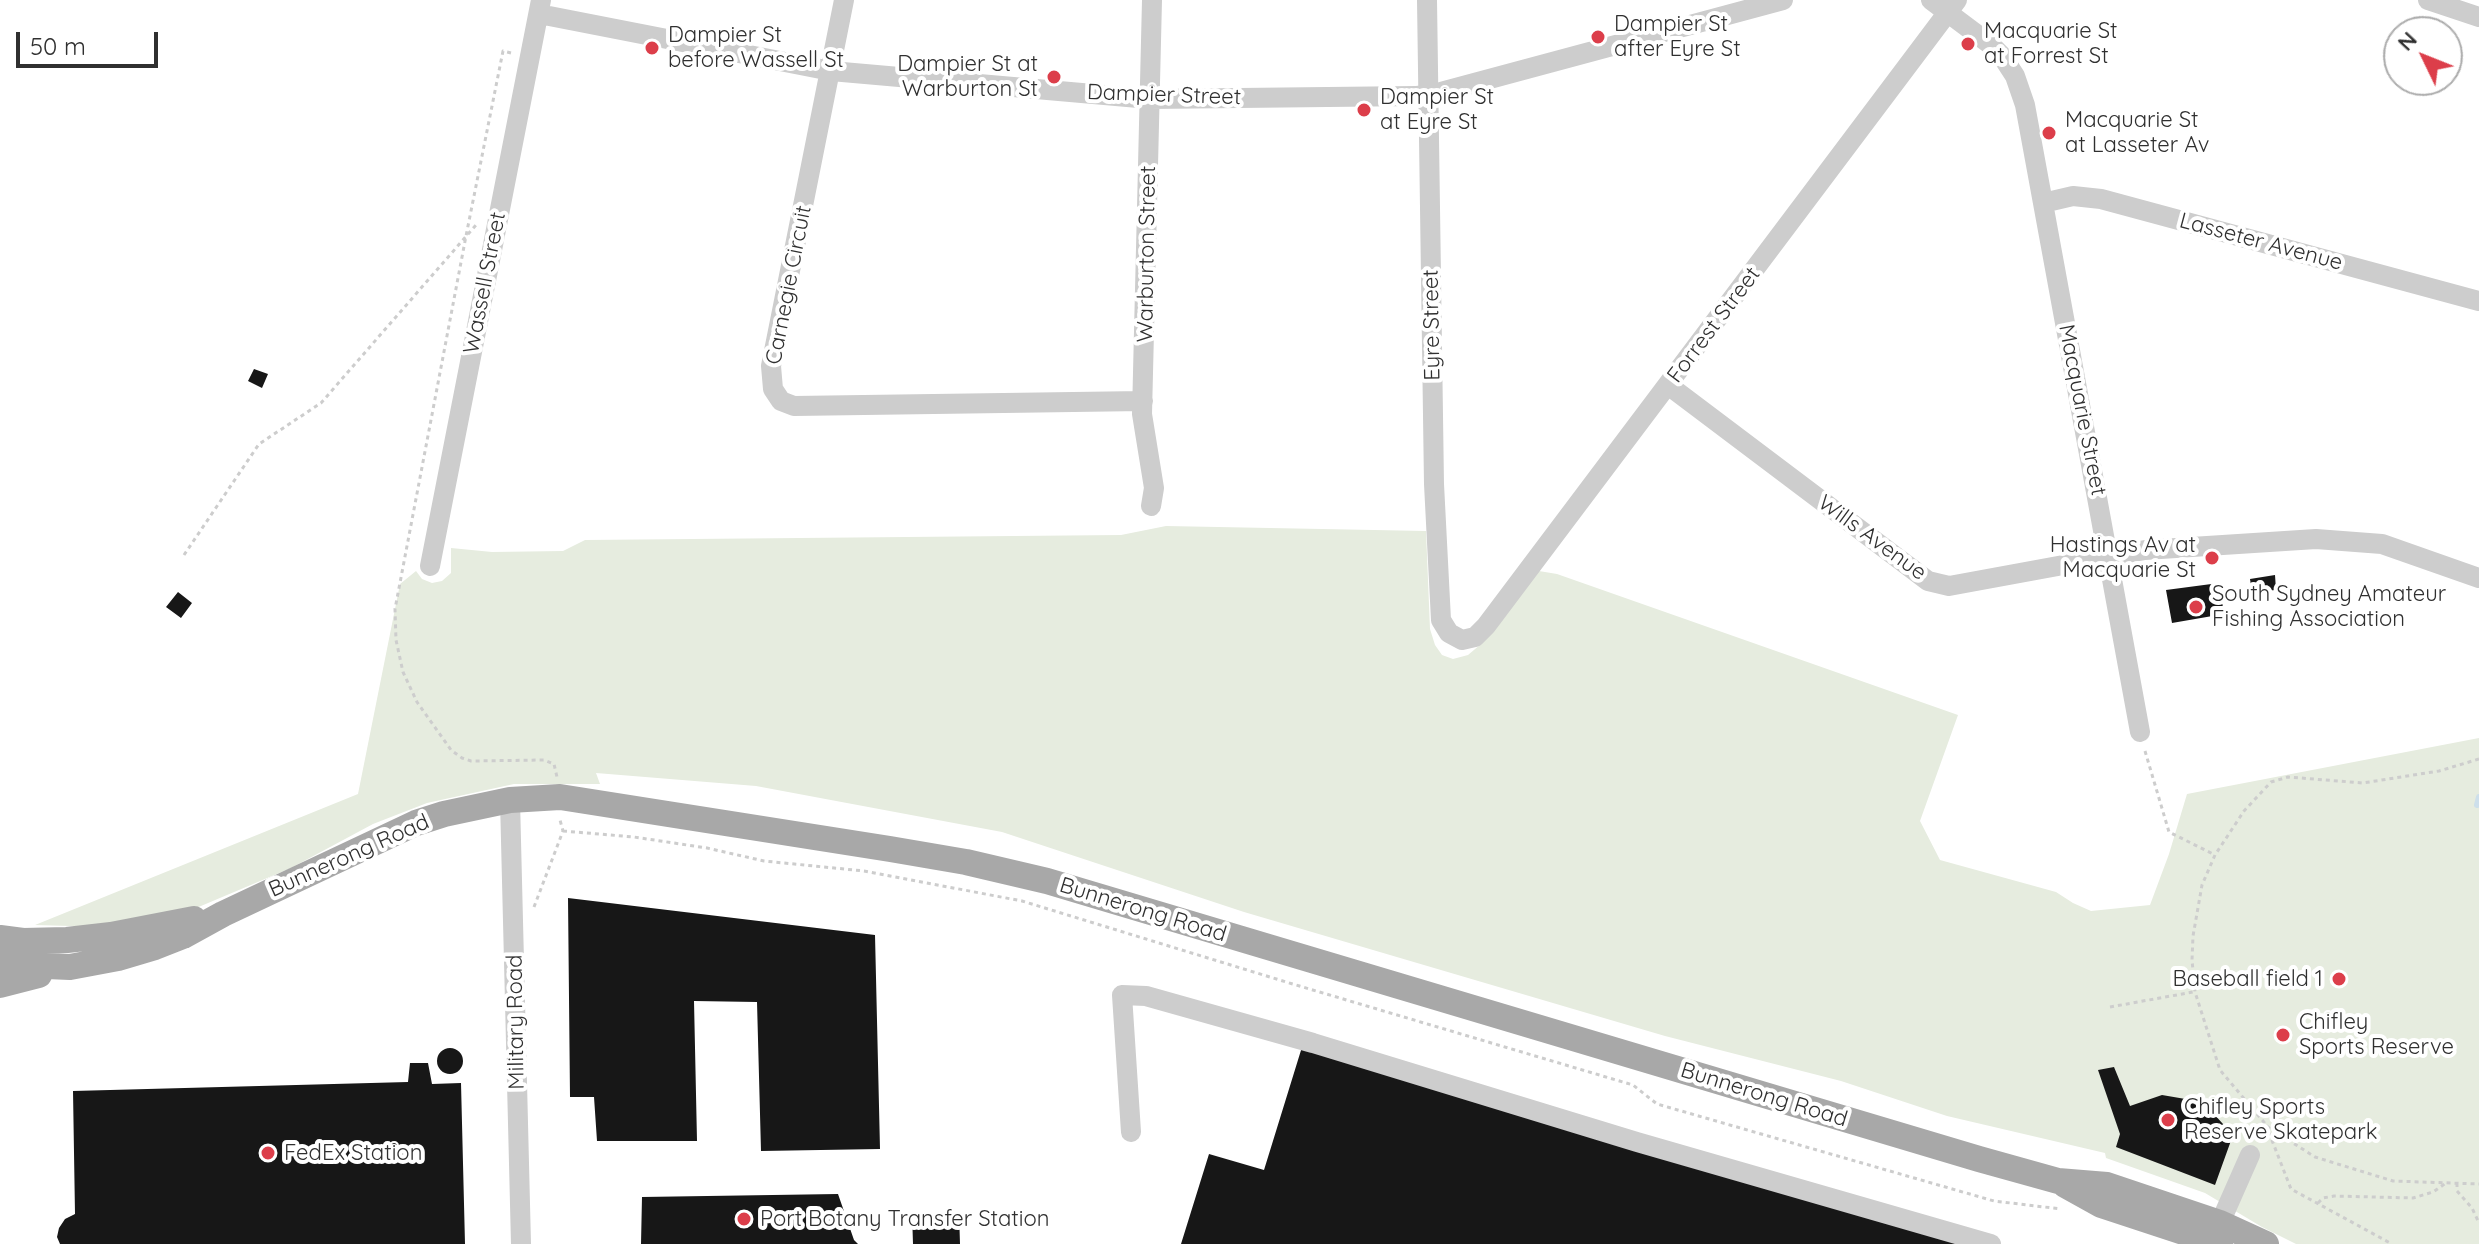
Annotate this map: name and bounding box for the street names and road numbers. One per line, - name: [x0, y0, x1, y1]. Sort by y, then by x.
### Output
- street label: Dampier Street: [1086, 79, 1242, 111]
- street label: Warburton Street: [1132, 165, 1162, 343]
- street label: Carnegie Circuit: [761, 203, 817, 367]
- street label: Lasseter Avenue: [2177, 208, 2345, 276]
- street label: Wassell Street: [458, 210, 512, 356]
- street label: Forrest Street: [1662, 262, 1766, 388]
- street label: Eyre Street: [1418, 269, 1446, 381]
- street label: Macquarie Street: [2052, 322, 2112, 498]
- street label: Wills Avenue: [1813, 490, 1931, 586]
- street label: Bunnerong Road: [265, 809, 433, 903]
- street label: Bunnerong Road: [1056, 872, 1230, 948]
- street label: Military Road: [502, 954, 530, 1090]
- street label: Bunnerong Road: [1677, 1057, 1851, 1133]

